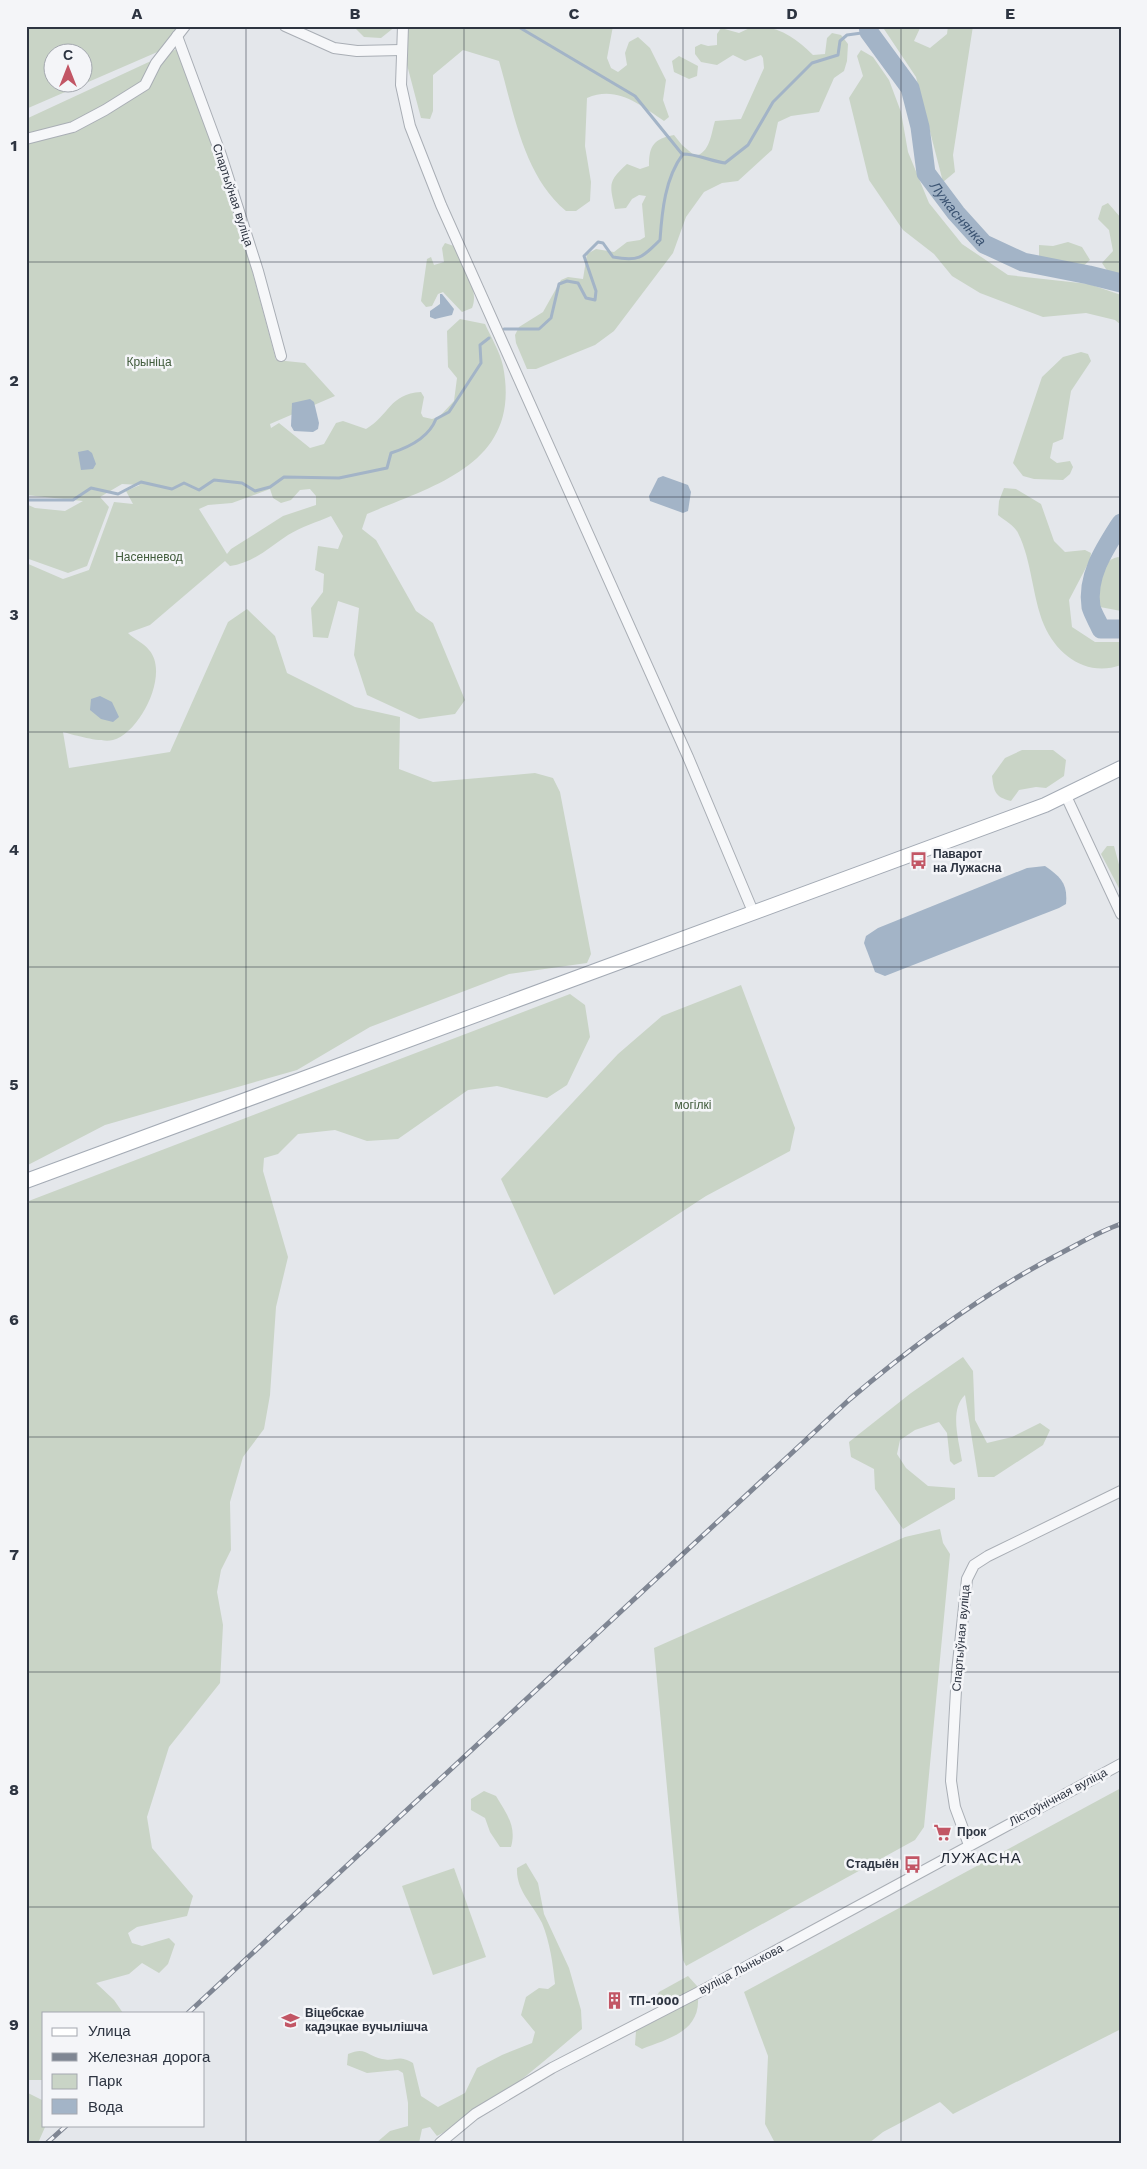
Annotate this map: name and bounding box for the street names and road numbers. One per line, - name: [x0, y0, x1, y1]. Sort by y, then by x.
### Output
- street label: Спартыўная вуліца: [210, 142, 256, 249]
- street label: Спартыўная вуліца: [949, 1584, 973, 1692]
- street label: Лістоўнічная вуліца: [1007, 1765, 1110, 1829]
- street label: вуліца Лынькова: [696, 1941, 786, 1997]

